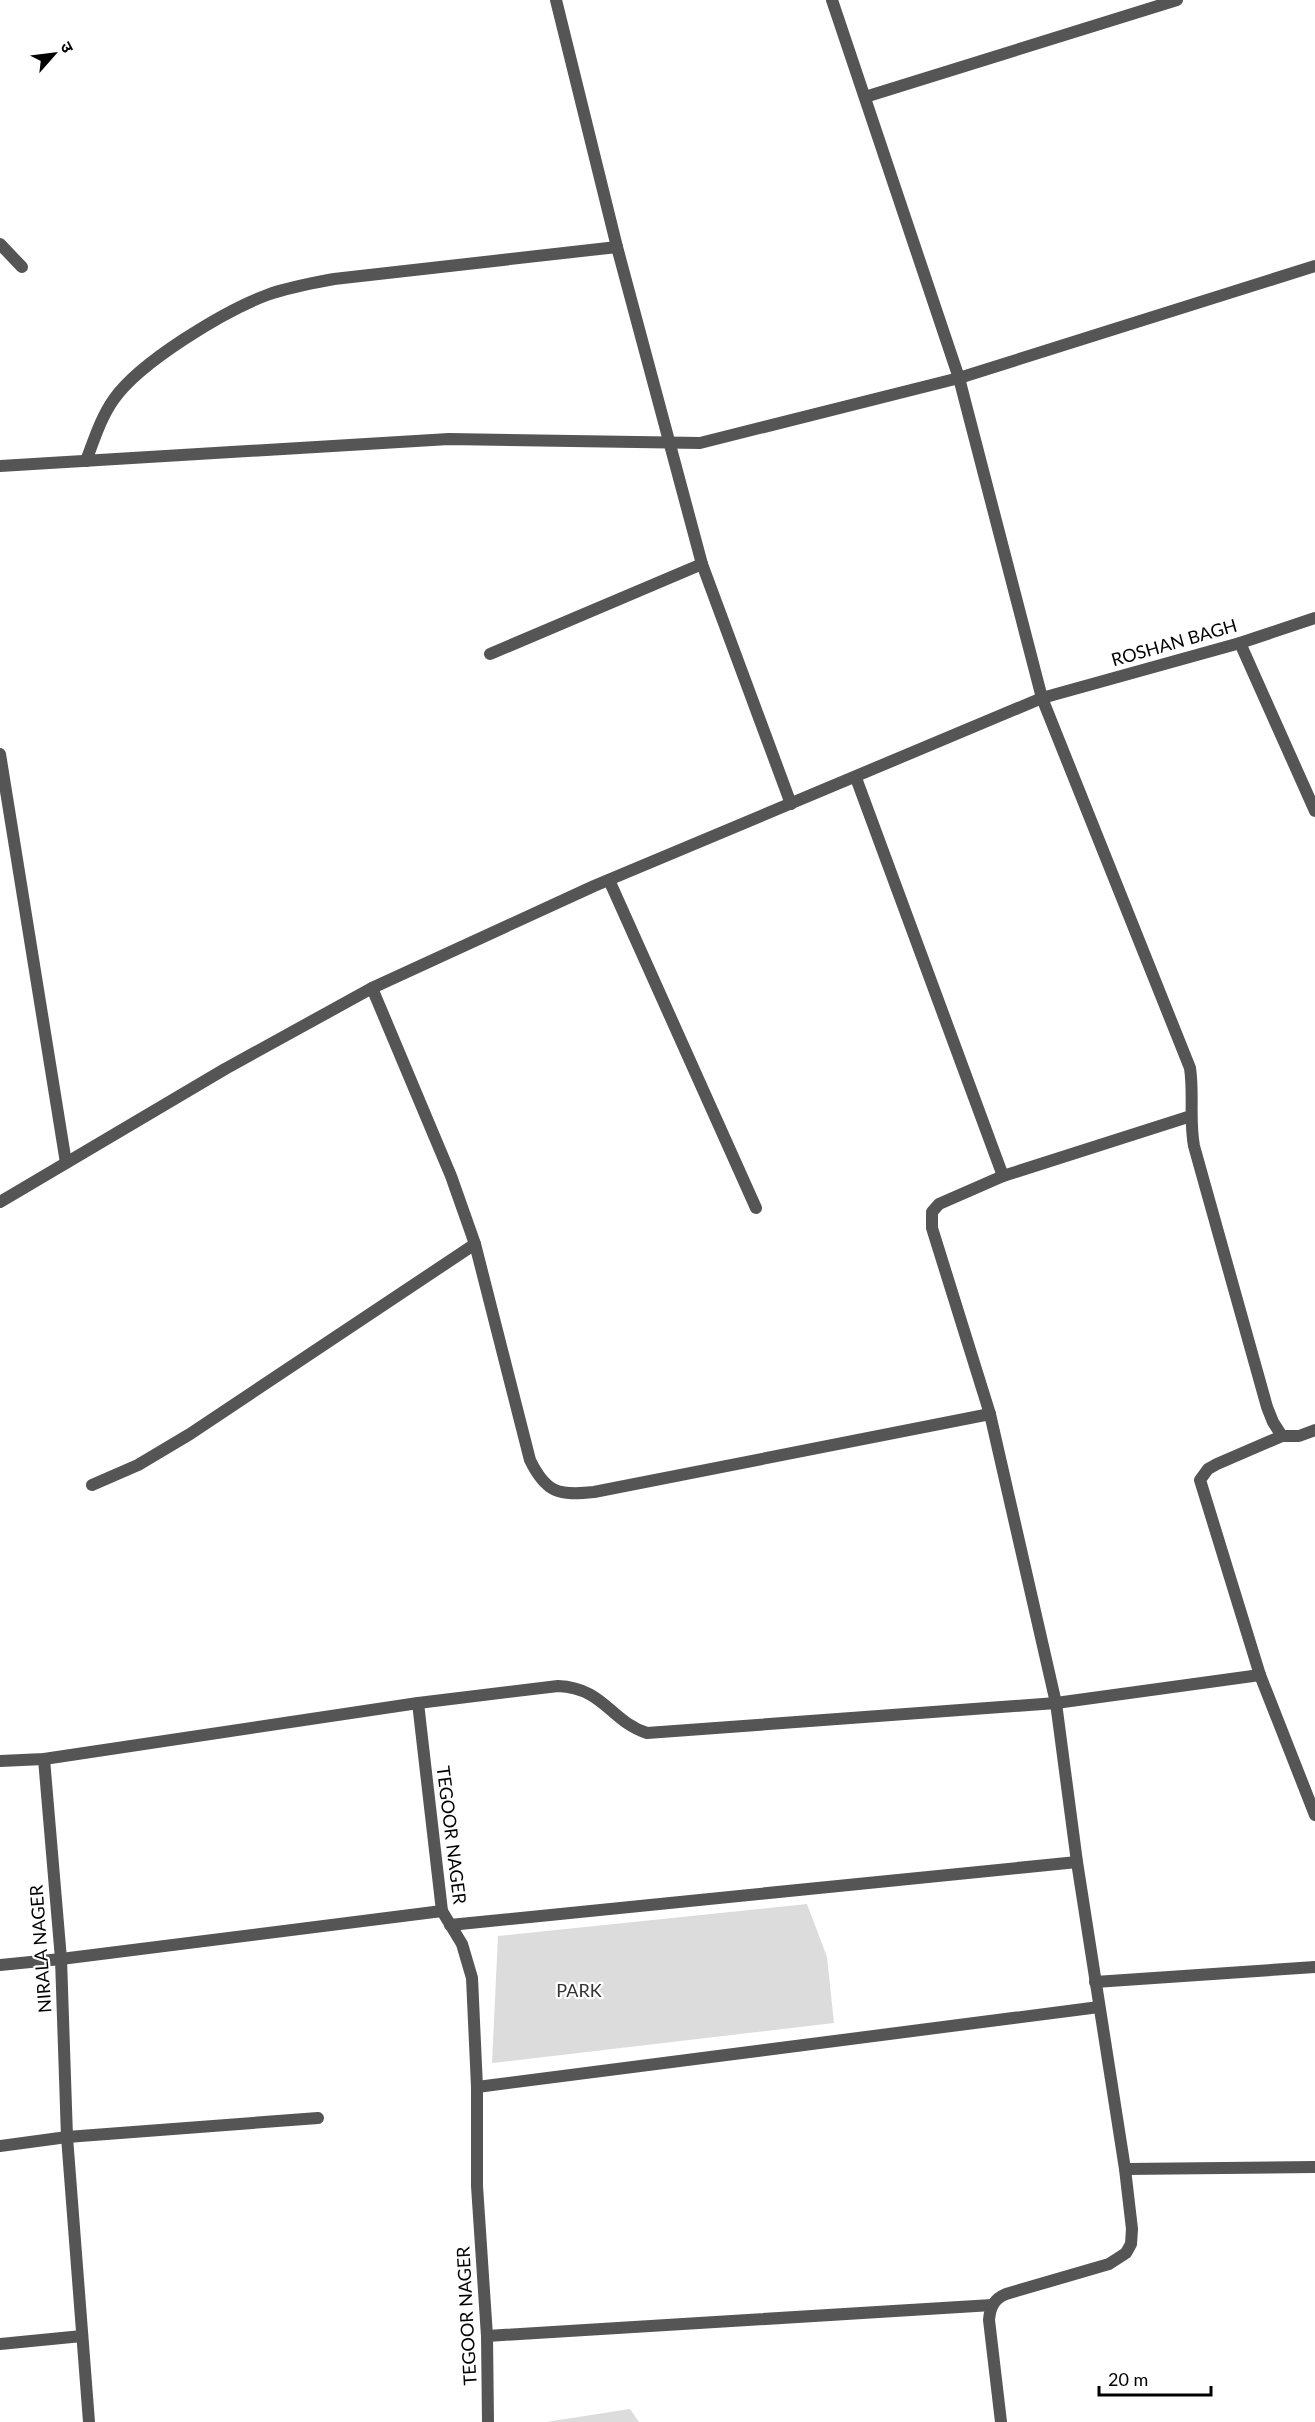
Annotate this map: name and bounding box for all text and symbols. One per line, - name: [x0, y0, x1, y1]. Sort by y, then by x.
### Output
- north arrow: [24, 24, 84, 84]
- text: उ: [57, 38, 79, 56]
- street label: ROSHAN BAGH: [1109, 614, 1239, 670]
- street label: TEGOOR NAGER: [433, 1765, 471, 1906]
- street label: NIRALA NAGER: [25, 1884, 55, 2014]
- park label: PARK: [556, 1979, 602, 2001]
- street label: TEGOOR NAGER: [451, 2245, 481, 2386]
- scale bar: [1099, 2359, 1212, 2397]
- text: 20 m: [1108, 2368, 1148, 2390]

